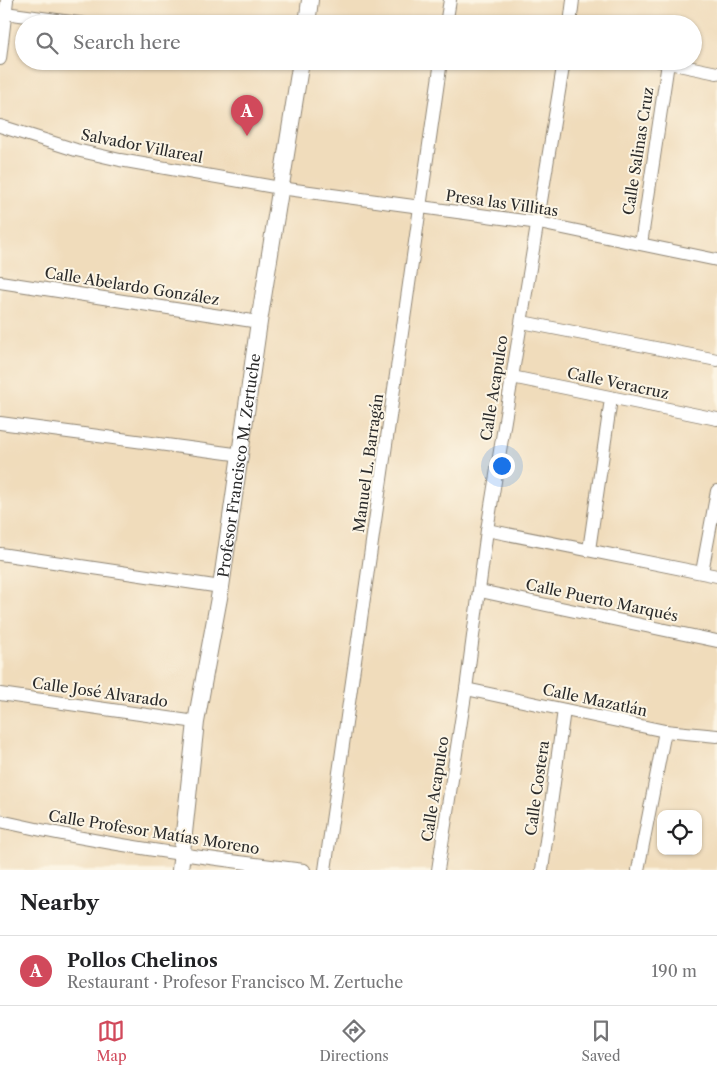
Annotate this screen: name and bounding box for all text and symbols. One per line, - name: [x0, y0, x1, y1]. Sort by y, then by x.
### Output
- search box: [15, 15, 702, 70]
- icon: search: [33, 29, 61, 57]
- text: Search here: [73, 31, 181, 54]
- street label: Calle Salinas Cruz: [619, 85, 658, 216]
- pin: A: [231, 95, 263, 136]
- street label: Salvador Villareal: [80, 125, 205, 167]
- street label: Presa las Villitas: [444, 186, 560, 220]
- street label: Calle Abelardo González: [43, 263, 221, 309]
- street label: Calle Acapulco: [476, 334, 512, 442]
- street label: Profesor Francisco M. Zertuche: [213, 352, 264, 579]
- street label: Calle Veracruz: [565, 363, 671, 403]
- street label: Manuel L. Barragán: [349, 392, 387, 534]
- your location: [489, 453, 515, 479]
- street label: Calle Puerto Marqués: [524, 575, 680, 625]
- street label: Calle José Alvarado: [31, 673, 169, 711]
- street label: Calle Mazatlán: [541, 680, 650, 720]
- street label: Calle Acapulco: [417, 735, 453, 843]
- street label: Calle Costera: [521, 739, 553, 837]
- street label: Calle Profesor Matías Moreno: [47, 806, 261, 858]
- map controls: [657, 810, 702, 855]
- button: locate: [657, 810, 702, 855]
- text: Nearby: [20, 890, 99, 915]
- text: Pollos Chelinos: [67, 949, 218, 972]
- text: A: [30, 961, 42, 981]
- text: 190 m: [652, 961, 697, 981]
- text: Restaurant · Profesor Francisco M. Zertuche: [67, 972, 403, 992]
- tab: Map: [96, 1017, 127, 1065]
- tab: Directions: [319, 1017, 389, 1065]
- tab: Saved: [582, 1017, 620, 1065]

